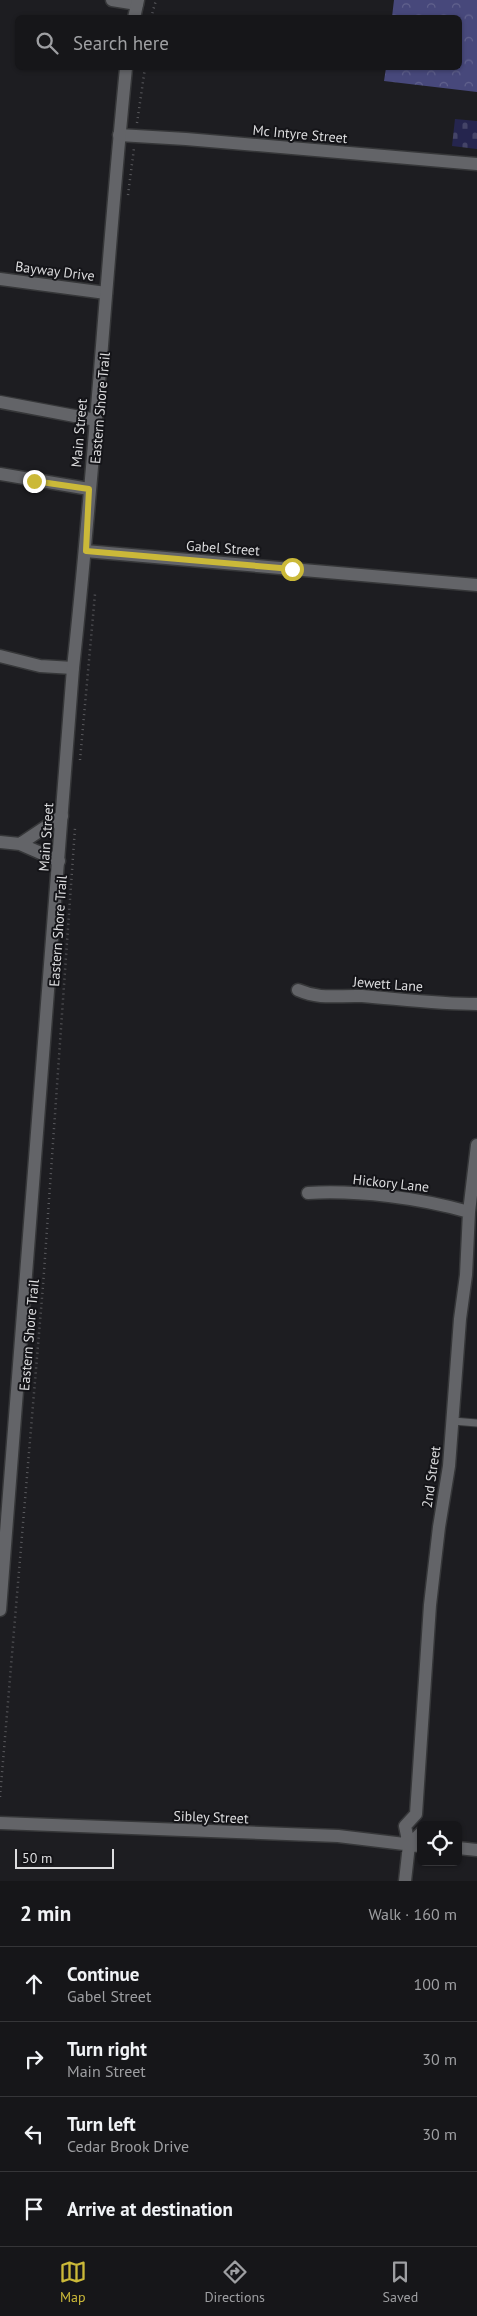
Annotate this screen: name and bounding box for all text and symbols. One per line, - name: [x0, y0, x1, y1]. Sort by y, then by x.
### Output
- search box: [15, 15, 462, 70]
- icon: search: [33, 29, 61, 57]
- text: Search here: [73, 31, 169, 55]
- street label: Mc Intyre Street: [252, 121, 348, 147]
- street label: Bayway Drive: [14, 257, 96, 285]
- street label: Eastern Shore Trail: [86, 352, 114, 464]
- street label: Main Street: [67, 398, 91, 468]
- route end: [23, 470, 46, 493]
- street label: Gabel Street: [186, 536, 261, 560]
- route start: [281, 558, 304, 581]
- street label: Main Street: [35, 802, 57, 872]
- street label: Eastern Shore Trail: [45, 875, 71, 987]
- street label: Jewett Lane: [351, 973, 424, 995]
- street label: Hickory Lane: [352, 1170, 430, 1196]
- street label: Eastern Shore Trail: [15, 1279, 43, 1391]
- street label: 2nd Street: [418, 1445, 444, 1509]
- street label: Sibley Street: [173, 1807, 249, 1827]
- map controls: [417, 1821, 462, 1866]
- button: locate: [417, 1821, 462, 1866]
- scale bar: [15, 1846, 114, 1869]
- text: 50 m: [22, 1849, 52, 1867]
- text: 2 min: [20, 1900, 71, 1927]
- text: Walk · 160 m: [368, 1904, 457, 1924]
- text: Continue: [67, 1962, 139, 1986]
- icon: ahead: [20, 1970, 48, 1998]
- text: 100 m: [414, 1974, 457, 1994]
- text: Gabel Street: [67, 1986, 151, 2006]
- text: Turn right: [67, 2037, 147, 2061]
- icon: right: [20, 2045, 48, 2073]
- text: 30 m: [422, 2049, 457, 2069]
- text: Main Street: [67, 2061, 146, 2081]
- text: Turn left: [67, 2112, 136, 2136]
- icon: left: [20, 2120, 48, 2148]
- text: 30 m: [422, 2124, 457, 2144]
- text: Cedar Brook Drive: [67, 2136, 189, 2156]
- icon: arrive: [20, 2195, 48, 2223]
- text: Arrive at destination: [67, 2197, 233, 2221]
- tab: Map: [59, 2258, 87, 2306]
- tab: Directions: [204, 2258, 265, 2306]
- tab: Saved: [383, 2258, 418, 2306]

